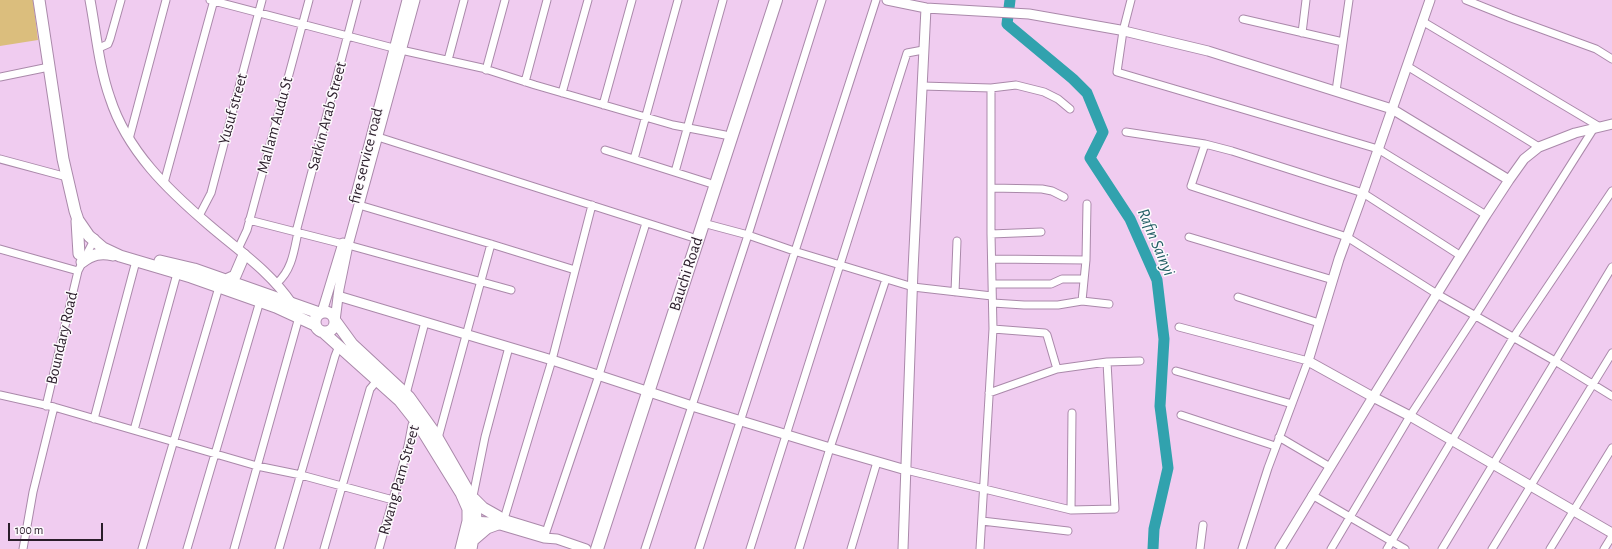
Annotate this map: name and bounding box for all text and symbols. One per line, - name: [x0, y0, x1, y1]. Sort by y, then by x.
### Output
- street label: Sarkin Arab Street: [303, 60, 351, 172]
- street label: Yusuf street: [214, 71, 252, 147]
- street label: Mallam Audu St: [253, 75, 297, 175]
- street label: fire service road: [345, 106, 387, 206]
- water label: Rafin Sainyi: [1133, 205, 1179, 279]
- street label: Bauchi Road: [665, 234, 707, 314]
- street label: Boundary Road: [42, 290, 82, 386]
- street label: Rwang Pam Street: [374, 423, 424, 537]
- scale bar: [10, 515, 105, 541]
- text: 100 m: [15, 524, 43, 536]

